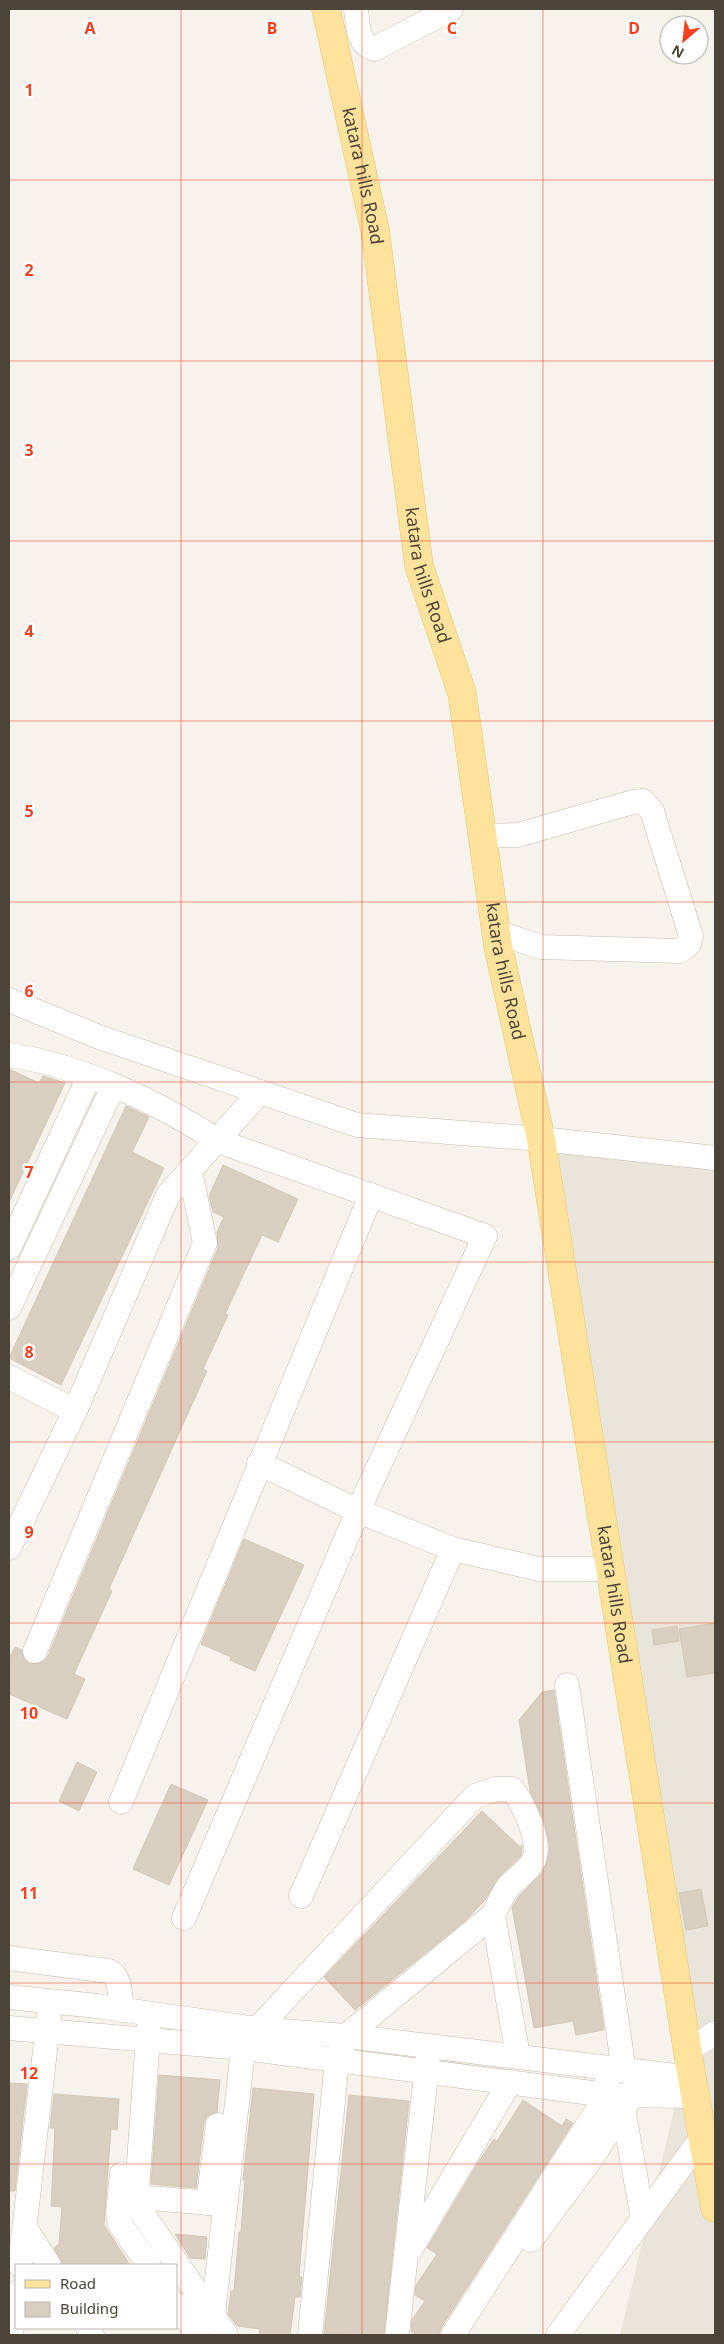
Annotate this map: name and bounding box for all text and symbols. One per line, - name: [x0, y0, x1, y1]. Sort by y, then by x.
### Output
- north arrow: [659, 15, 709, 65]
- text: A: [84, 17, 96, 39]
- text: B: [267, 17, 277, 39]
- text: C: [447, 17, 457, 39]
- text: D: [628, 17, 640, 39]
- text: N: [668, 41, 687, 63]
- text: 1: [24, 79, 34, 101]
- street label: katara hills Road: [337, 105, 390, 246]
- text: 2: [24, 259, 34, 281]
- text: 3: [24, 439, 34, 461]
- street label: katara hills Road: [400, 506, 457, 646]
- text: 4: [24, 620, 34, 642]
- text: 5: [24, 800, 34, 822]
- street label: katara hills Road: [481, 901, 532, 1042]
- text: 6: [24, 980, 34, 1002]
- text: 7: [24, 1161, 34, 1183]
- text: 8: [24, 1341, 34, 1363]
- text: 9: [24, 1521, 34, 1543]
- street label: katara hills Road: [592, 1523, 638, 1665]
- text: 10: [20, 1702, 38, 1724]
- text: 11: [20, 1882, 38, 1904]
- text: 12: [20, 2062, 38, 2084]
- legend: [15, 2264, 178, 2329]
- text: Road: [60, 2273, 96, 2293]
- text: Building: [60, 2298, 118, 2318]

